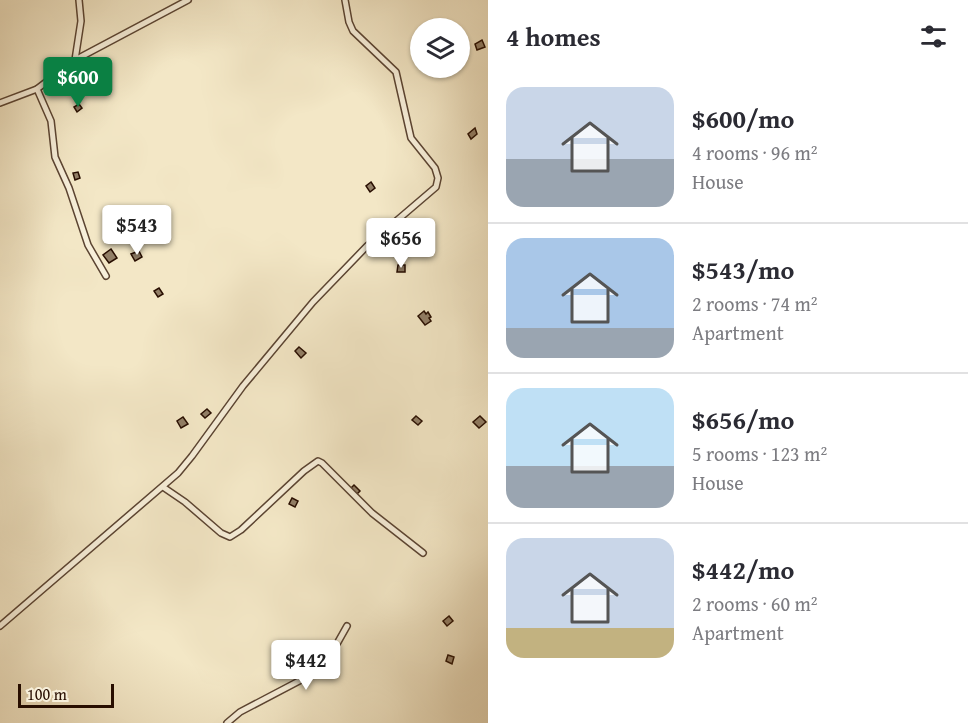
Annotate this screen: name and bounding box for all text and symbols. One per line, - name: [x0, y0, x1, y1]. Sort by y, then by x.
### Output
- text: 4 homes: [506, 17, 601, 56]
- map controls: [410, 18, 470, 78]
- button: layers: [410, 18, 470, 78]
- icon: filters: [917, 20, 950, 53]
- pin: $600: [42, 57, 114, 108]
- text: $600: [57, 62, 99, 91]
- text: $600/mo: [692, 99, 794, 138]
- icon: home: [554, 111, 626, 183]
- text: 4 rooms · 96 m²: [692, 138, 818, 167]
- text: House: [692, 167, 744, 196]
- pin: $543: [101, 205, 173, 256]
- text: $543: [116, 210, 158, 239]
- pin: $656: [365, 218, 437, 269]
- text: $656: [380, 223, 422, 252]
- text: $543/mo: [692, 250, 794, 289]
- icon: home: [554, 262, 626, 334]
- text: 2 rooms · 74 m²: [692, 289, 818, 318]
- text: Apartment: [692, 318, 784, 347]
- text: $656/mo: [692, 400, 794, 439]
- icon: home: [554, 412, 626, 484]
- text: 5 rooms · 123 m²: [692, 439, 827, 468]
- text: House: [692, 468, 744, 497]
- text: $442/mo: [692, 550, 794, 589]
- icon: home: [554, 562, 626, 634]
- text: 2 rooms · 60 m²: [692, 589, 818, 618]
- text: Apartment: [692, 618, 784, 647]
- pin: $442: [270, 640, 342, 691]
- text: $442: [285, 645, 327, 674]
- scale bar: [18, 681, 114, 708]
- text: 100 m: [27, 682, 67, 706]

